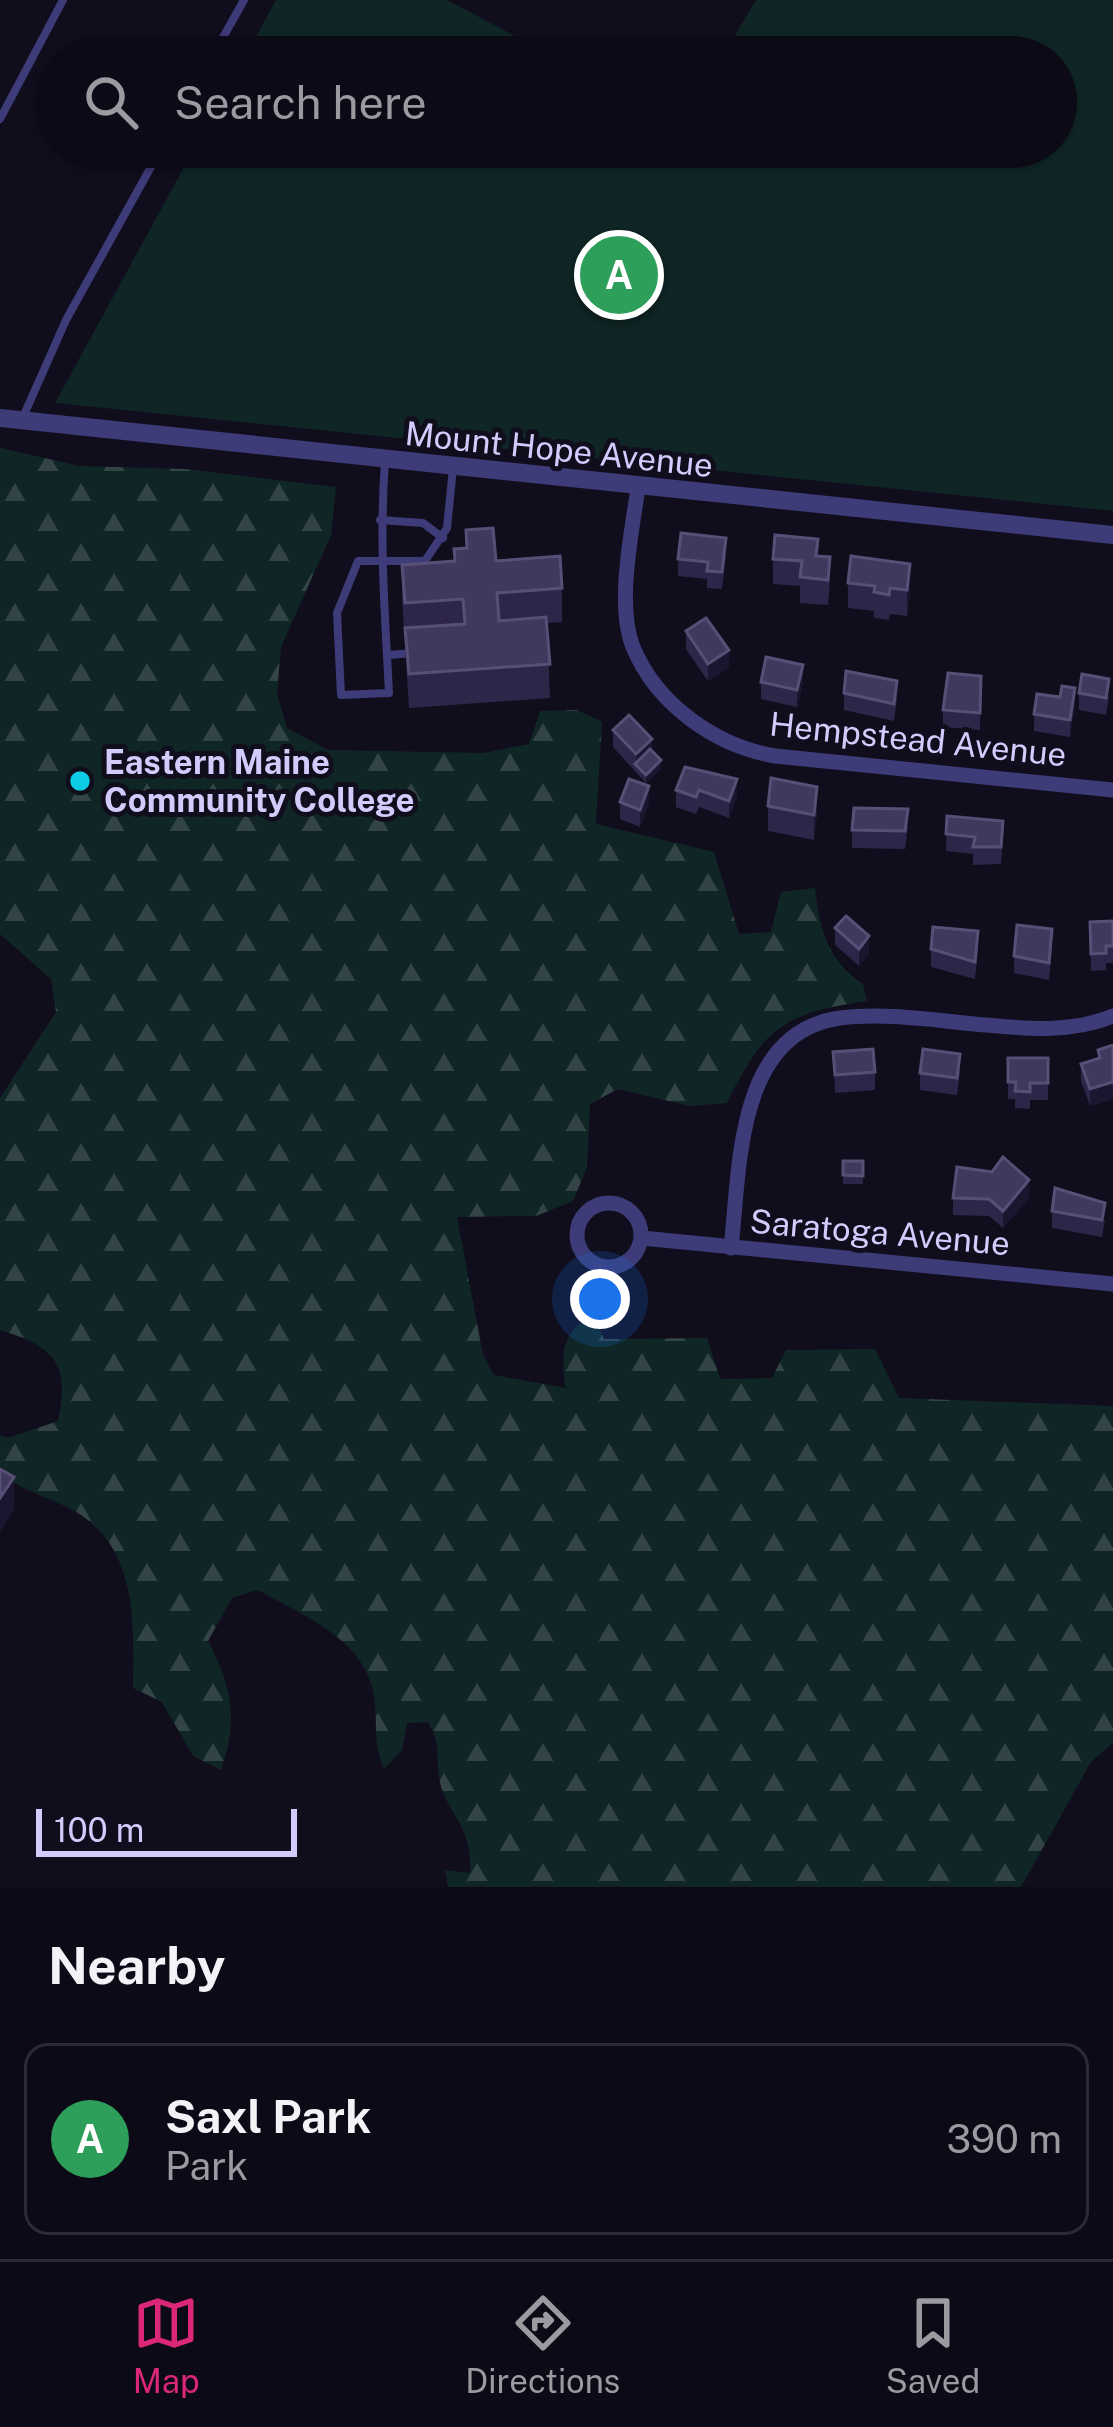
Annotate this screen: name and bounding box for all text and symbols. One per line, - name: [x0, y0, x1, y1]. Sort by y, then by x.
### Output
- search box: [36, 36, 1077, 168]
- icon: search: [78, 69, 144, 135]
- text: Search here: [174, 76, 427, 129]
- pin: A: [580, 230, 658, 320]
- street label: Mount Hope Avenue: [403, 414, 715, 484]
- street label: Hempstead Avenue: [768, 705, 1068, 773]
- place label: Eastern Maine Community College: [104, 743, 415, 819]
- marker: Eastern Maine Community College: [67, 768, 93, 794]
- street label: Saratoga Avenue: [748, 1202, 1012, 1262]
- your location: [570, 1269, 630, 1329]
- scale bar: [36, 1803, 297, 1856]
- text: 100 m: [54, 1811, 144, 1849]
- text: Nearby: [48, 1936, 225, 1995]
- text: Saxl Park: [165, 2090, 371, 2143]
- text: A: [76, 2116, 104, 2162]
- text: 390 m: [947, 2116, 1062, 2162]
- text: Park: [165, 2143, 248, 2189]
- tab: Map: [133, 2290, 200, 2400]
- tab: Directions: [465, 2290, 620, 2400]
- tab: Saved: [886, 2290, 980, 2400]

